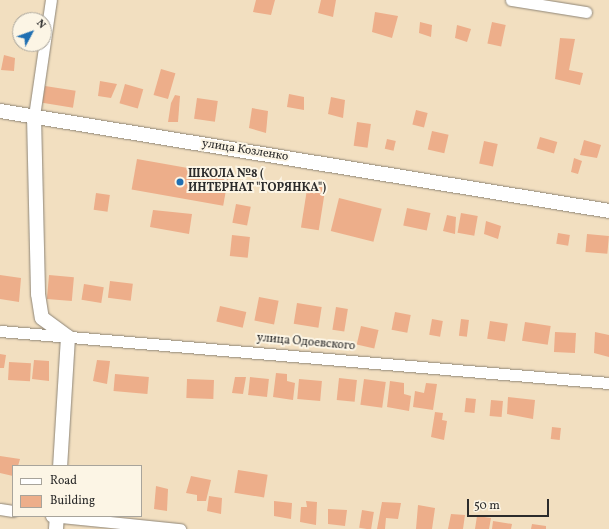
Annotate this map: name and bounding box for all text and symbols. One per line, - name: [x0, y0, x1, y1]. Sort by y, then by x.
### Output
- north arrow: [12, 12, 52, 52]
- text: N: [32, 17, 49, 32]
- street label: улица Козленко: [201, 137, 289, 165]
- place label: ШКОЛА №8 ( ИНТЕРНАТ "ГОРЯНКА"): [188, 168, 326, 196]
- marker: ШКОЛА №8 ( ИНТЕРНАТ "ГОРЯНКА"): [175, 177, 185, 187]
- street label: улица Одоевского: [256, 332, 356, 354]
- legend: [12, 465, 142, 517]
- text: Road: [50, 473, 77, 489]
- scale bar: [469, 491, 551, 517]
- text: Building: [50, 493, 95, 509]
- text: 50 m: [474, 498, 500, 514]

